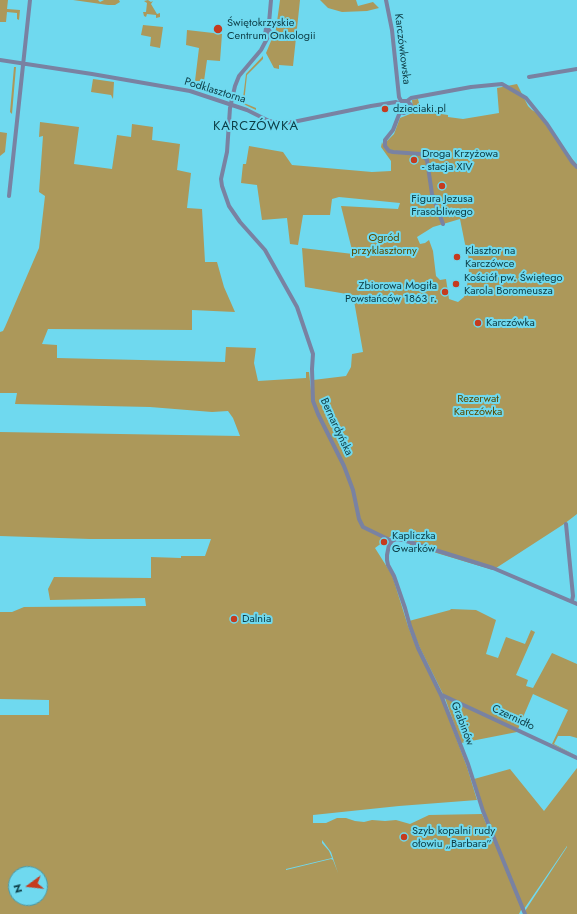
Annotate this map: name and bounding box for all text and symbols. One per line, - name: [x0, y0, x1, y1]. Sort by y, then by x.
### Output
- street label: Karczówkowska: [391, 13, 413, 85]
- place label: Świętokrzyskie Centrum Onkologii: [227, 16, 316, 42]
- marker: Świętokrzyskie Centrum Onkologii: [212, 23, 224, 35]
- street label: Podklasztorna: [183, 75, 247, 107]
- place label: dzieciaki.pl: [393, 102, 446, 116]
- marker: dzieciaki.pl: [380, 104, 390, 114]
- district label: KARCZÓWKA: [213, 119, 299, 135]
- place label: Droga Krzyżowa - stacja XIV: [422, 147, 498, 173]
- marker: Droga Krzyżowa - stacja XIV: [409, 155, 419, 165]
- marker: Figura Jezusa Frasobliwego: [437, 181, 447, 191]
- place label: Figura Jezusa Frasobliwego: [411, 192, 473, 218]
- park label: Ogród przyklasztorny: [351, 231, 417, 257]
- place label: Klasztor na Karczówce: [465, 244, 515, 270]
- marker: Klasztor na Karczówce: [452, 252, 462, 262]
- place label: Kościół pw. Świętego Karola Boromeusza: [464, 271, 562, 297]
- place label: Zbiorowa Mogiła Powstańców 1863 r.: [345, 279, 437, 305]
- marker: Kościół pw. Świętego Karola Boromeusza: [451, 279, 461, 289]
- marker: Zbiorowa Mogiła Powstańców 1863 r.: [440, 287, 450, 297]
- place label: Karczówka: [486, 316, 535, 330]
- marker: Karczówka: [473, 318, 483, 328]
- park label: Rezerwat Karczówka: [454, 392, 502, 418]
- street label: Bernardyńska: [317, 396, 355, 458]
- place label: Kapliczka Gwarków: [392, 529, 436, 555]
- marker: Kapliczka Gwarków: [379, 537, 389, 547]
- place label: Dalnia: [242, 612, 271, 626]
- marker: Dalnia: [229, 614, 239, 624]
- street label: Grabinów: [448, 700, 476, 748]
- street label: Czernidło: [490, 702, 536, 734]
- place label: Szyb kopalni rudy ołowiu „Barbara”: [412, 824, 495, 850]
- marker: Szyb kopalni rudy ołowiu „Barbara”: [399, 832, 409, 842]
- north arrow: [8, 866, 48, 906]
- text: N: [9, 883, 26, 895]

